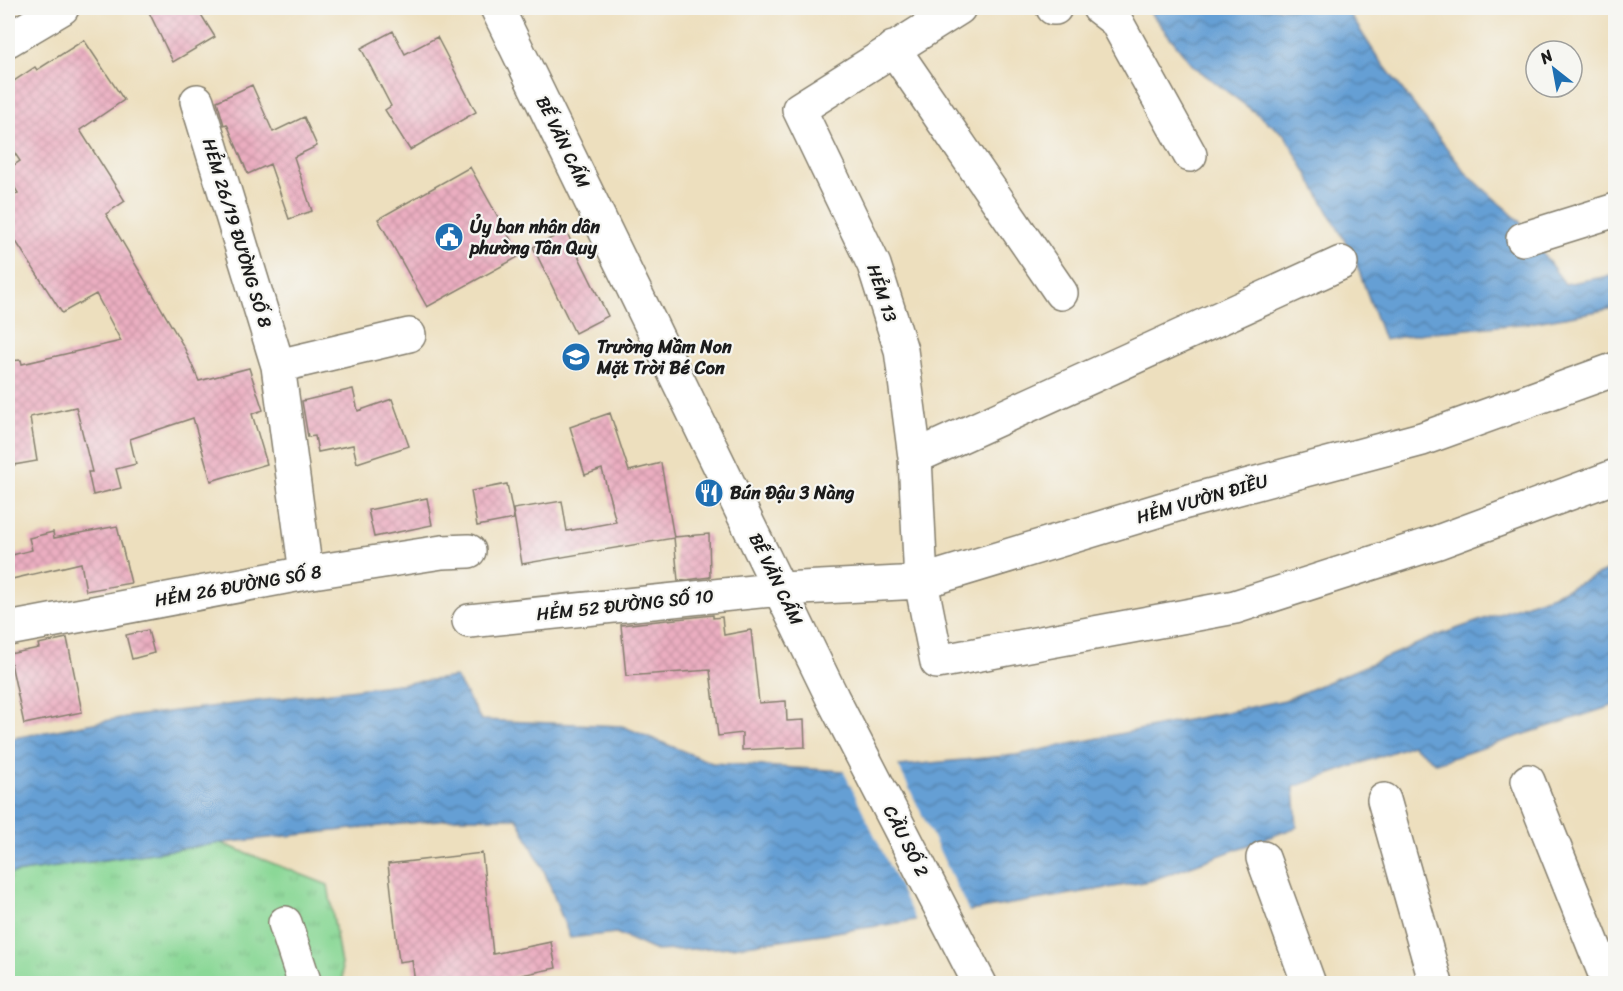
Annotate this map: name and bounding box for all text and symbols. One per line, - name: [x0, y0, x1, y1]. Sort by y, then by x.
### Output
- north arrow: [1524, 39, 1584, 99]
- text: N: [1533, 41, 1560, 72]
- street label: BẾ VĂN CẤM: [527, 90, 599, 194]
- street label: HẺM 26/19 ĐƯỜNG SỐ 8: [193, 134, 281, 332]
- place label: Ủy ban nhân dân phường Tân Quy: [469, 211, 600, 264]
- public building icon: Ủy ban nhân dân phường Tân Quy: [433, 221, 465, 253]
- street label: HẺM 13: [858, 260, 906, 326]
- place label: Trường Mầm Non Mặt Trời Bé Con: [596, 331, 732, 384]
- school or university icon: Trường Mầm Non Mặt Trời Bé Con: [560, 341, 592, 373]
- street label: HẺM VƯỜN ĐIỀU: [1132, 465, 1273, 533]
- restaurant icon: Bún Đậu 3 Nàng: [693, 477, 725, 509]
- place label: Bún Đậu 3 Nàng: [730, 477, 854, 509]
- street label: BẾ VĂN CẤM: [740, 527, 812, 631]
- street label: HẺM 26 ĐƯỜNG SỐ 8: [152, 556, 324, 616]
- street label: HẺM 52 ĐƯỜNG SỐ 10: [535, 580, 715, 630]
- street label: CẦU SỐ 2: [874, 799, 938, 883]

